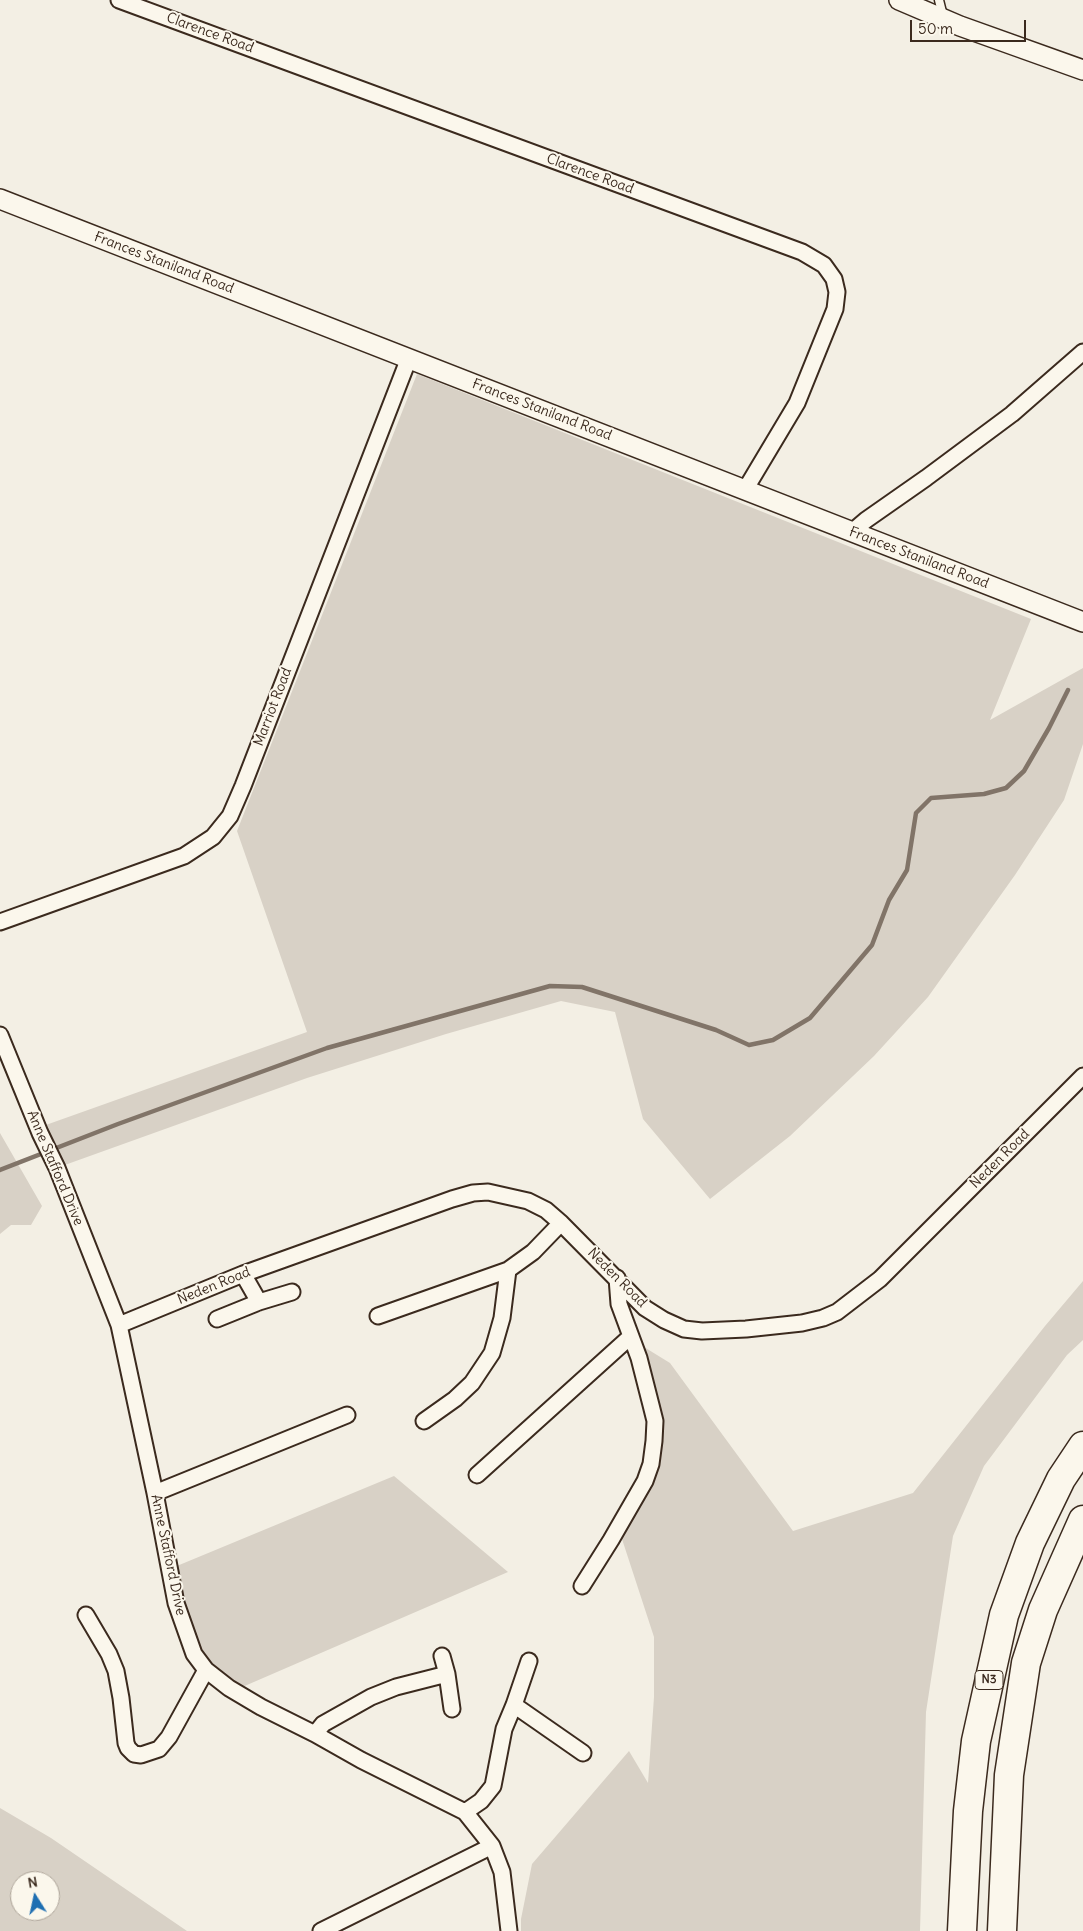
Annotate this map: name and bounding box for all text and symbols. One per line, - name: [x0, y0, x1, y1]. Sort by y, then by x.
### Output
- street label: Clarence Road: [164, 9, 256, 57]
- scale bar: [913, 10, 1029, 42]
- text: 50 m: [918, 19, 953, 38]
- street label: Clarence Road: [544, 150, 636, 198]
- street label: Frances Staniland Road: [92, 229, 236, 297]
- street label: Frances Staniland Road: [470, 376, 614, 444]
- street label: Frances Staniland Road: [847, 524, 991, 592]
- street label: Marriot Road: [250, 665, 296, 749]
- street label: Anne Stafford Drive: [23, 1108, 87, 1228]
- street label: Neden Road: [967, 1126, 1033, 1192]
- street label: Neden Road: [584, 1245, 650, 1311]
- street label: Neden Road: [175, 1264, 253, 1308]
- street label: Anne Stafford Drive: [147, 1493, 189, 1617]
- road number: N3: [975, 1670, 1003, 1690]
- north arrow: [10, 1871, 60, 1921]
- text: N: [26, 1873, 39, 1892]

